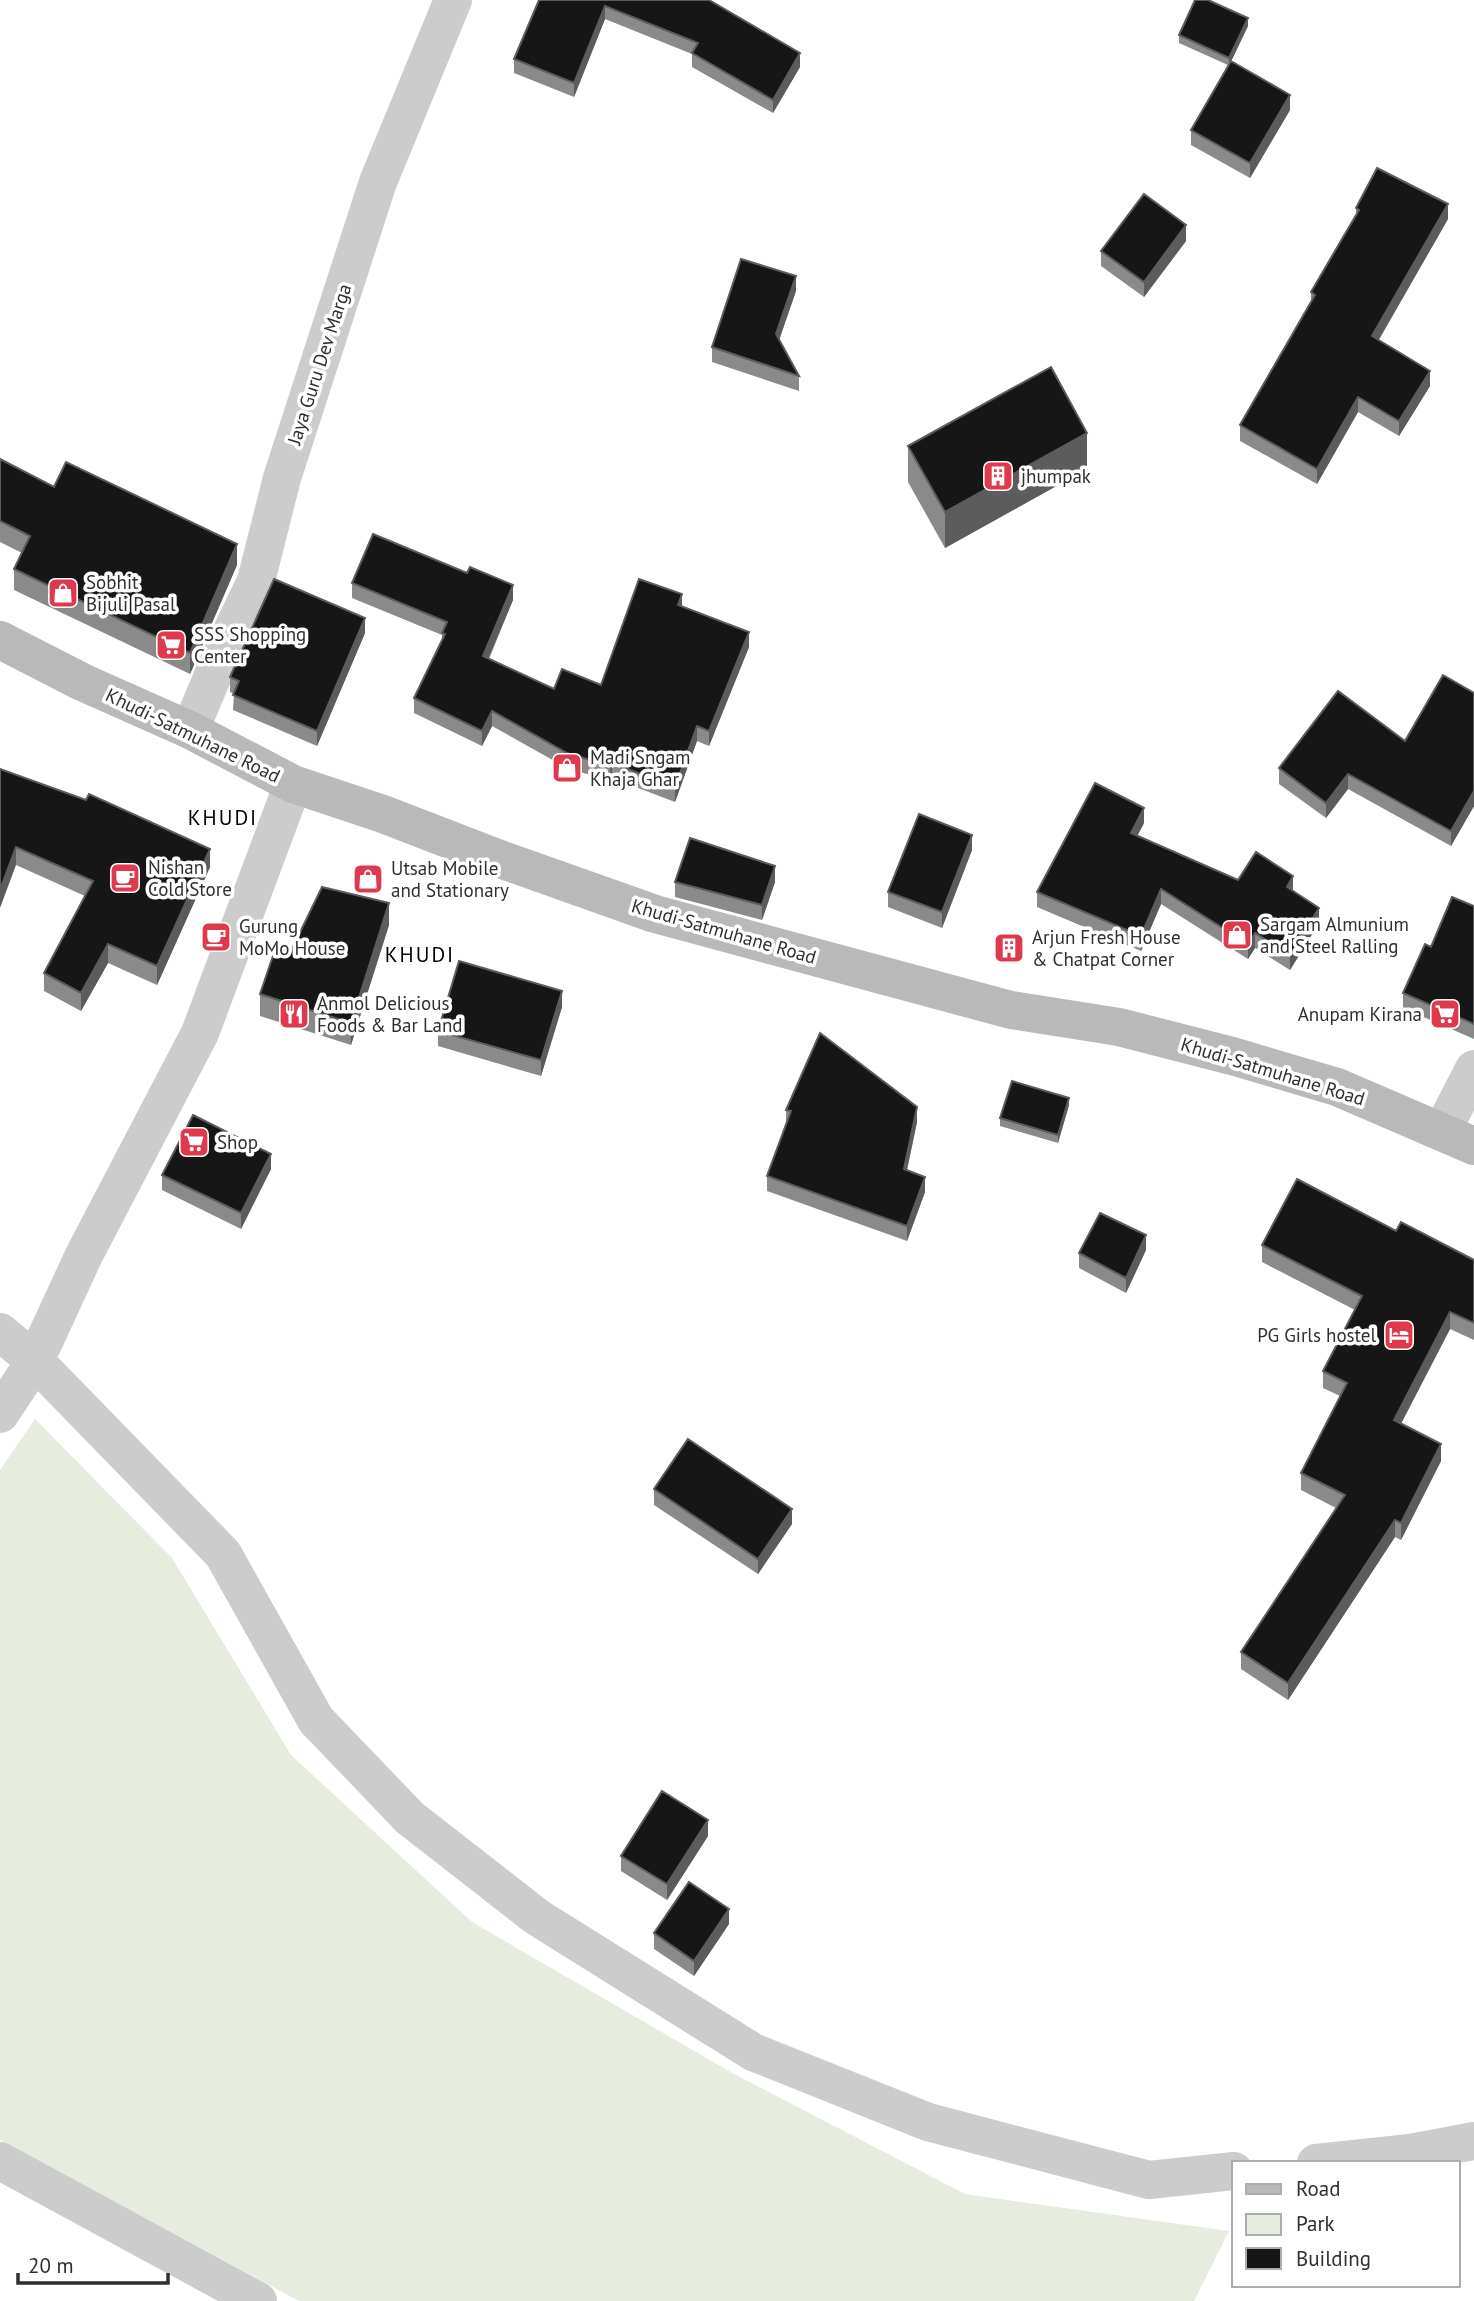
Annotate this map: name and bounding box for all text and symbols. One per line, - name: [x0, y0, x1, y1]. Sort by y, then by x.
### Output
- street label: Jaya Guru Dev Marga: [281, 281, 356, 448]
- building icon: jhumpak: [981, 459, 1015, 493]
- place label: jhumpak: [1021, 464, 1091, 488]
- place label: Sobhit Bijuli Pasal: [86, 570, 176, 616]
- shop icon: Sobhit Bijuli Pasal: [46, 576, 80, 610]
- place label: SSS Shopping Center: [194, 622, 306, 668]
- supermarket icon: SSS Shopping Center: [154, 628, 188, 662]
- street label: Khudi-Satmuhane Road: [102, 682, 284, 788]
- place label: Madi Sngam Khaja Ghar: [590, 745, 690, 791]
- shop icon: Madi Sngam Khaja Ghar: [550, 751, 584, 785]
- district label: KHUDI: [188, 804, 258, 831]
- place label: Nishan Cold Store: [148, 855, 232, 901]
- place label: Utsab Mobile and Stationary: [391, 856, 509, 902]
- cafe icon: Nishan Cold Store: [108, 861, 142, 895]
- shop icon: Utsab Mobile and Stationary: [351, 862, 385, 896]
- street label: Khudi-Satmuhane Road: [629, 893, 819, 969]
- place label: Sargam Almunium and Steel Ralling: [1260, 912, 1409, 958]
- place label: Gurung MoMo House: [239, 914, 345, 960]
- shop icon: Sargam Almunium and Steel Ralling: [1220, 918, 1254, 952]
- cafe icon: Gurung MoMo House: [199, 920, 233, 954]
- place label: Arjun Fresh House & Chatpat Corner: [1032, 925, 1181, 971]
- building icon: Arjun Fresh House & Chatpat Corner: [992, 931, 1026, 965]
- district label: KHUDI: [385, 941, 455, 968]
- place label: Anmol Delicious Foods & Bar Land: [317, 991, 463, 1037]
- restaurant icon: Anmol Delicious Foods & Bar Land: [277, 997, 311, 1031]
- supermarket icon: Anupam Kirana: [1428, 997, 1462, 1031]
- place label: Anupam Kirana: [1298, 1002, 1422, 1026]
- street label: Khudi-Satmuhane Road: [1178, 1032, 1368, 1110]
- supermarket icon: Shop: [177, 1125, 211, 1159]
- place label: Shop: [217, 1130, 258, 1154]
- hotel icon: PG Girls hostel: [1382, 1318, 1416, 1352]
- place label: PG Girls hostel: [1257, 1323, 1376, 1347]
- legend: [1232, 2161, 1460, 2287]
- text: Road: [1296, 2175, 1340, 2202]
- text: Park: [1296, 2210, 1335, 2237]
- scale bar: [18, 2242, 168, 2286]
- text: Building: [1296, 2245, 1371, 2272]
- text: 20 m: [28, 2252, 74, 2279]

